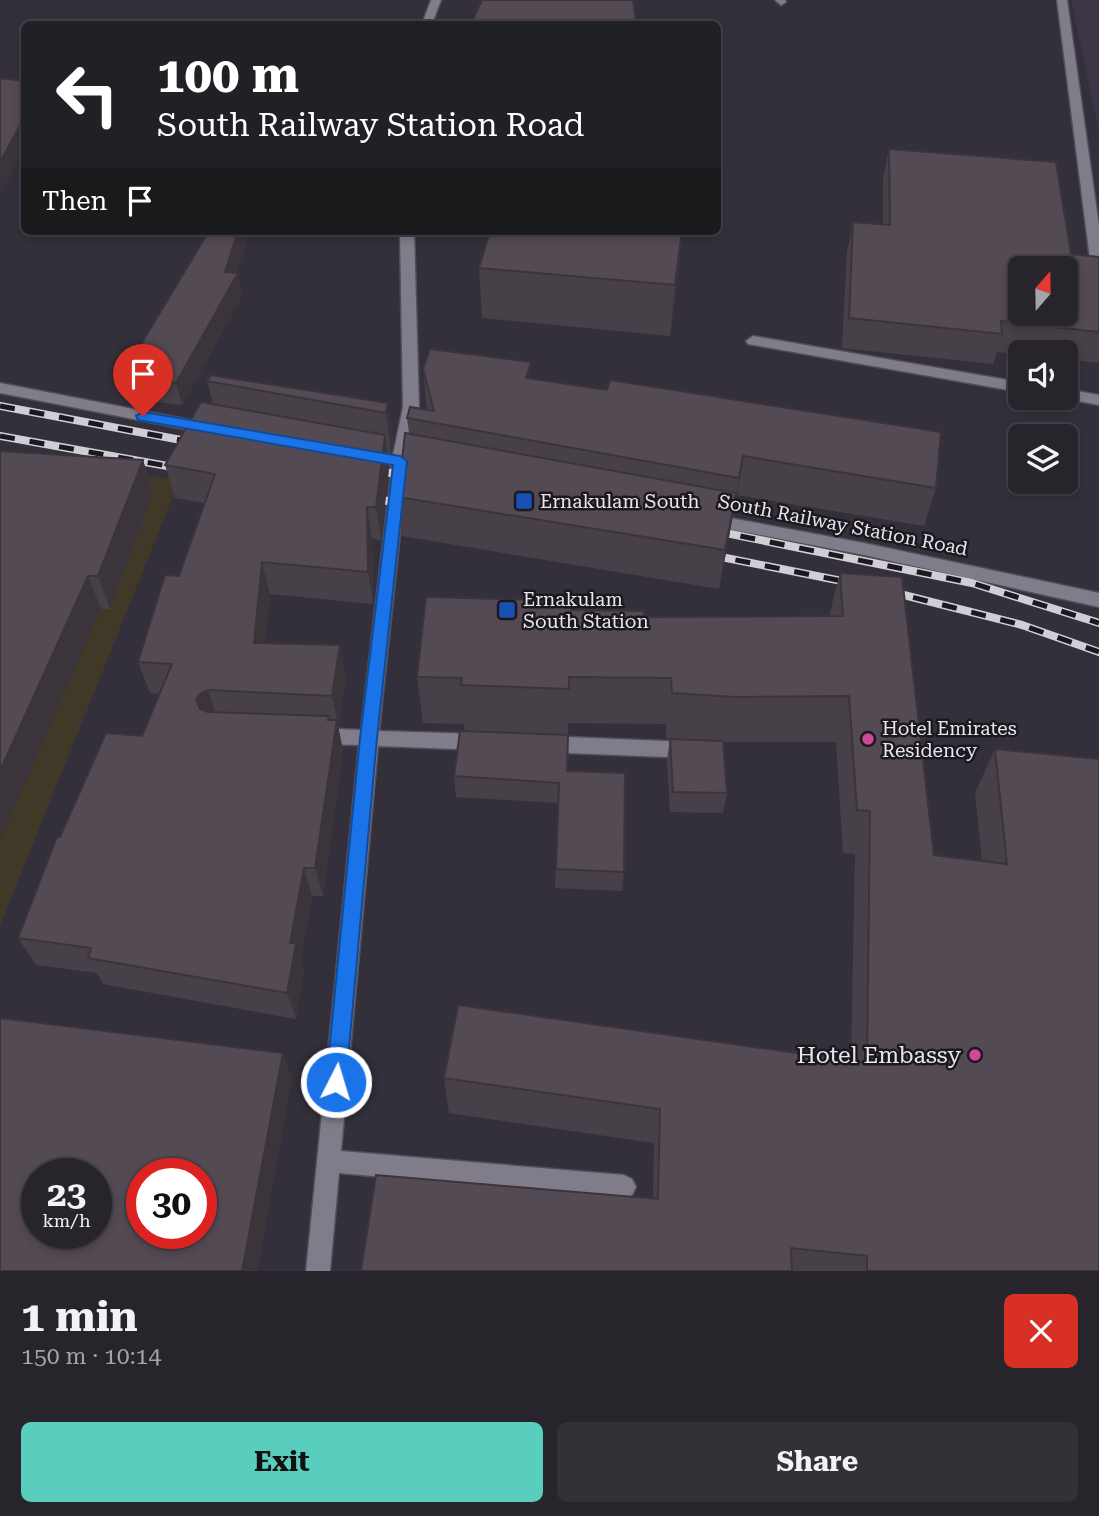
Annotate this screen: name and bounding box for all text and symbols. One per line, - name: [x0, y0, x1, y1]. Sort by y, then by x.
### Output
- text: 100 m: [157, 47, 299, 104]
- icon: left: [42, 49, 133, 140]
- text: South Railway Station Road: [157, 106, 584, 144]
- icon: arrive: [121, 182, 159, 220]
- text: Then: [42, 186, 107, 216]
- north arrow: [1008, 256, 1078, 326]
- map controls: [1008, 256, 1078, 494]
- button: sound: [1008, 340, 1078, 410]
- pin: [113, 344, 173, 416]
- icon: arrive: [124, 355, 162, 393]
- button: layers: [1008, 424, 1078, 494]
- place label: Ernakulam South: [540, 490, 700, 513]
- street label: South Railway Station Road: [716, 490, 970, 560]
- marker: Ernakulam South: [514, 491, 534, 511]
- place label: Ernakulam South Station: [523, 588, 649, 633]
- marker: Ernakulam South Station: [497, 600, 517, 620]
- place label: Hotel Emirates Residency: [882, 717, 1017, 762]
- marker: Hotel Emirates Residency: [860, 731, 876, 747]
- place label: Hotel Embassy: [797, 1042, 961, 1069]
- position arrow: [299, 1045, 373, 1119]
- marker: Hotel Embassy: [967, 1047, 983, 1063]
- speed limit sign: 30: [126, 1158, 217, 1249]
- text: 23: [47, 1174, 86, 1215]
- text: km/h: [42, 1210, 91, 1231]
- text: 1 min: [21, 1292, 138, 1341]
- button: close: [1004, 1294, 1078, 1368]
- text: 150 m · 10:14: [21, 1343, 161, 1370]
- button: Exit: [21, 1422, 543, 1502]
- button: Share: [557, 1422, 1078, 1502]

